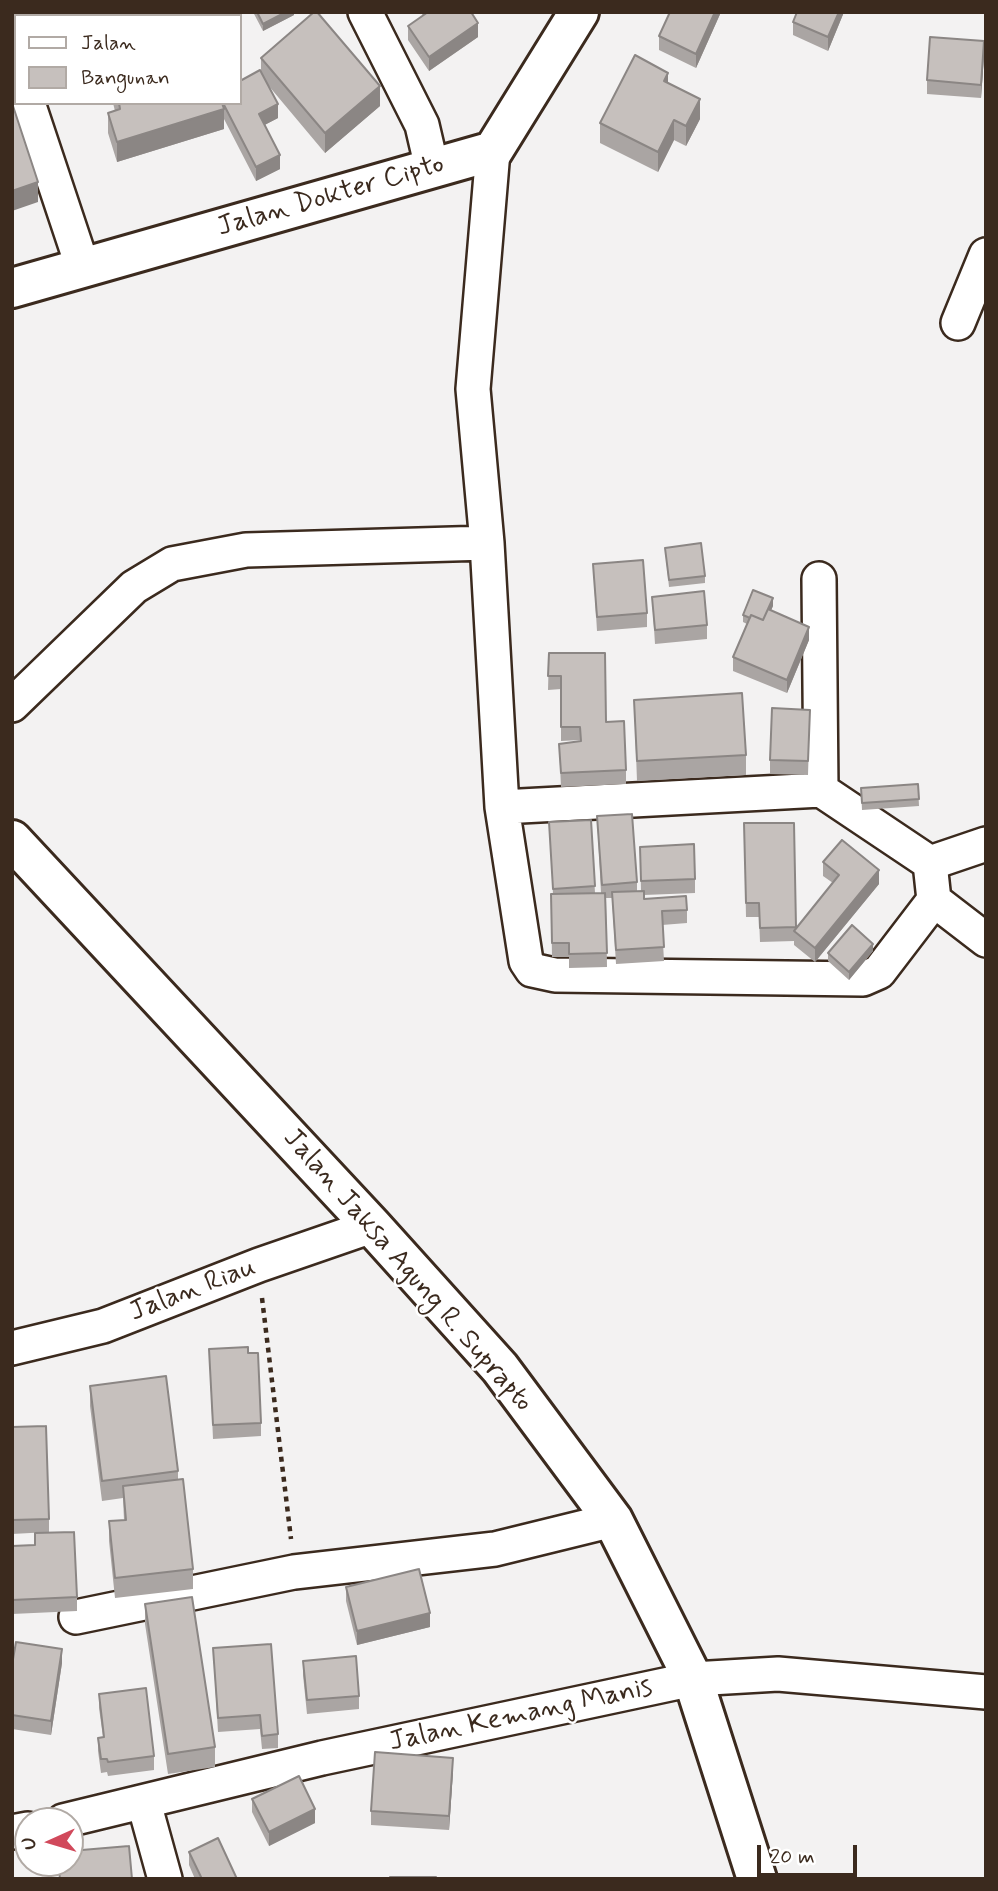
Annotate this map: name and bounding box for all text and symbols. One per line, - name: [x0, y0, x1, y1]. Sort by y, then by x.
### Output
- legend: [14, 14, 242, 105]
- text: Jalan: [81, 29, 136, 57]
- text: Bangunan: [81, 64, 170, 92]
- street label: Jalan Dokter Cipto: [214, 149, 448, 245]
- street label: Jalan Jaksa Agung R. Suprapto: [275, 1123, 539, 1419]
- street label: Jalan Riau: [125, 1252, 261, 1330]
- street label: Jalan Kemang Manis: [386, 1672, 656, 1760]
- north arrow: [14, 1807, 84, 1877]
- scale bar: [760, 1832, 860, 1876]
- text: U: [17, 1836, 42, 1850]
- text: 20 m: [770, 1843, 815, 1871]

